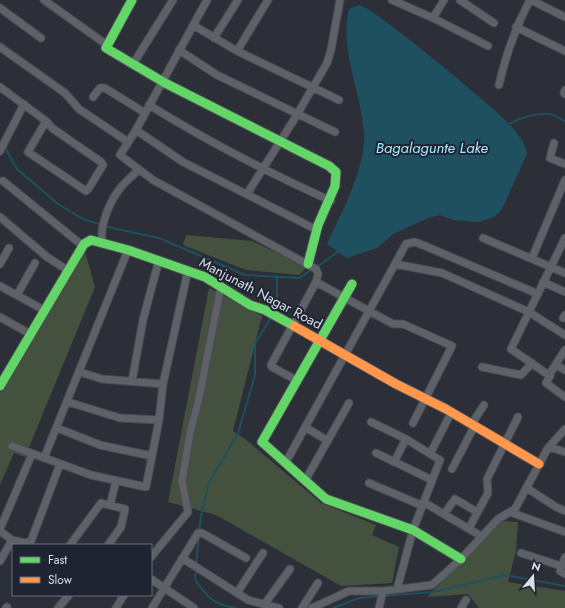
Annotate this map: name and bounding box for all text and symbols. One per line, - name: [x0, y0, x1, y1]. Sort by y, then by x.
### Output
- water label: Bagalagunte Lake: [376, 137, 489, 159]
- street label: Manjunath Nagar Road: [196, 252, 326, 334]
- legend: [12, 544, 152, 596]
- text: Fast: [48, 551, 67, 569]
- north arrow: [513, 556, 553, 596]
- text: N: [529, 558, 543, 575]
- text: Slow: [48, 571, 73, 589]

